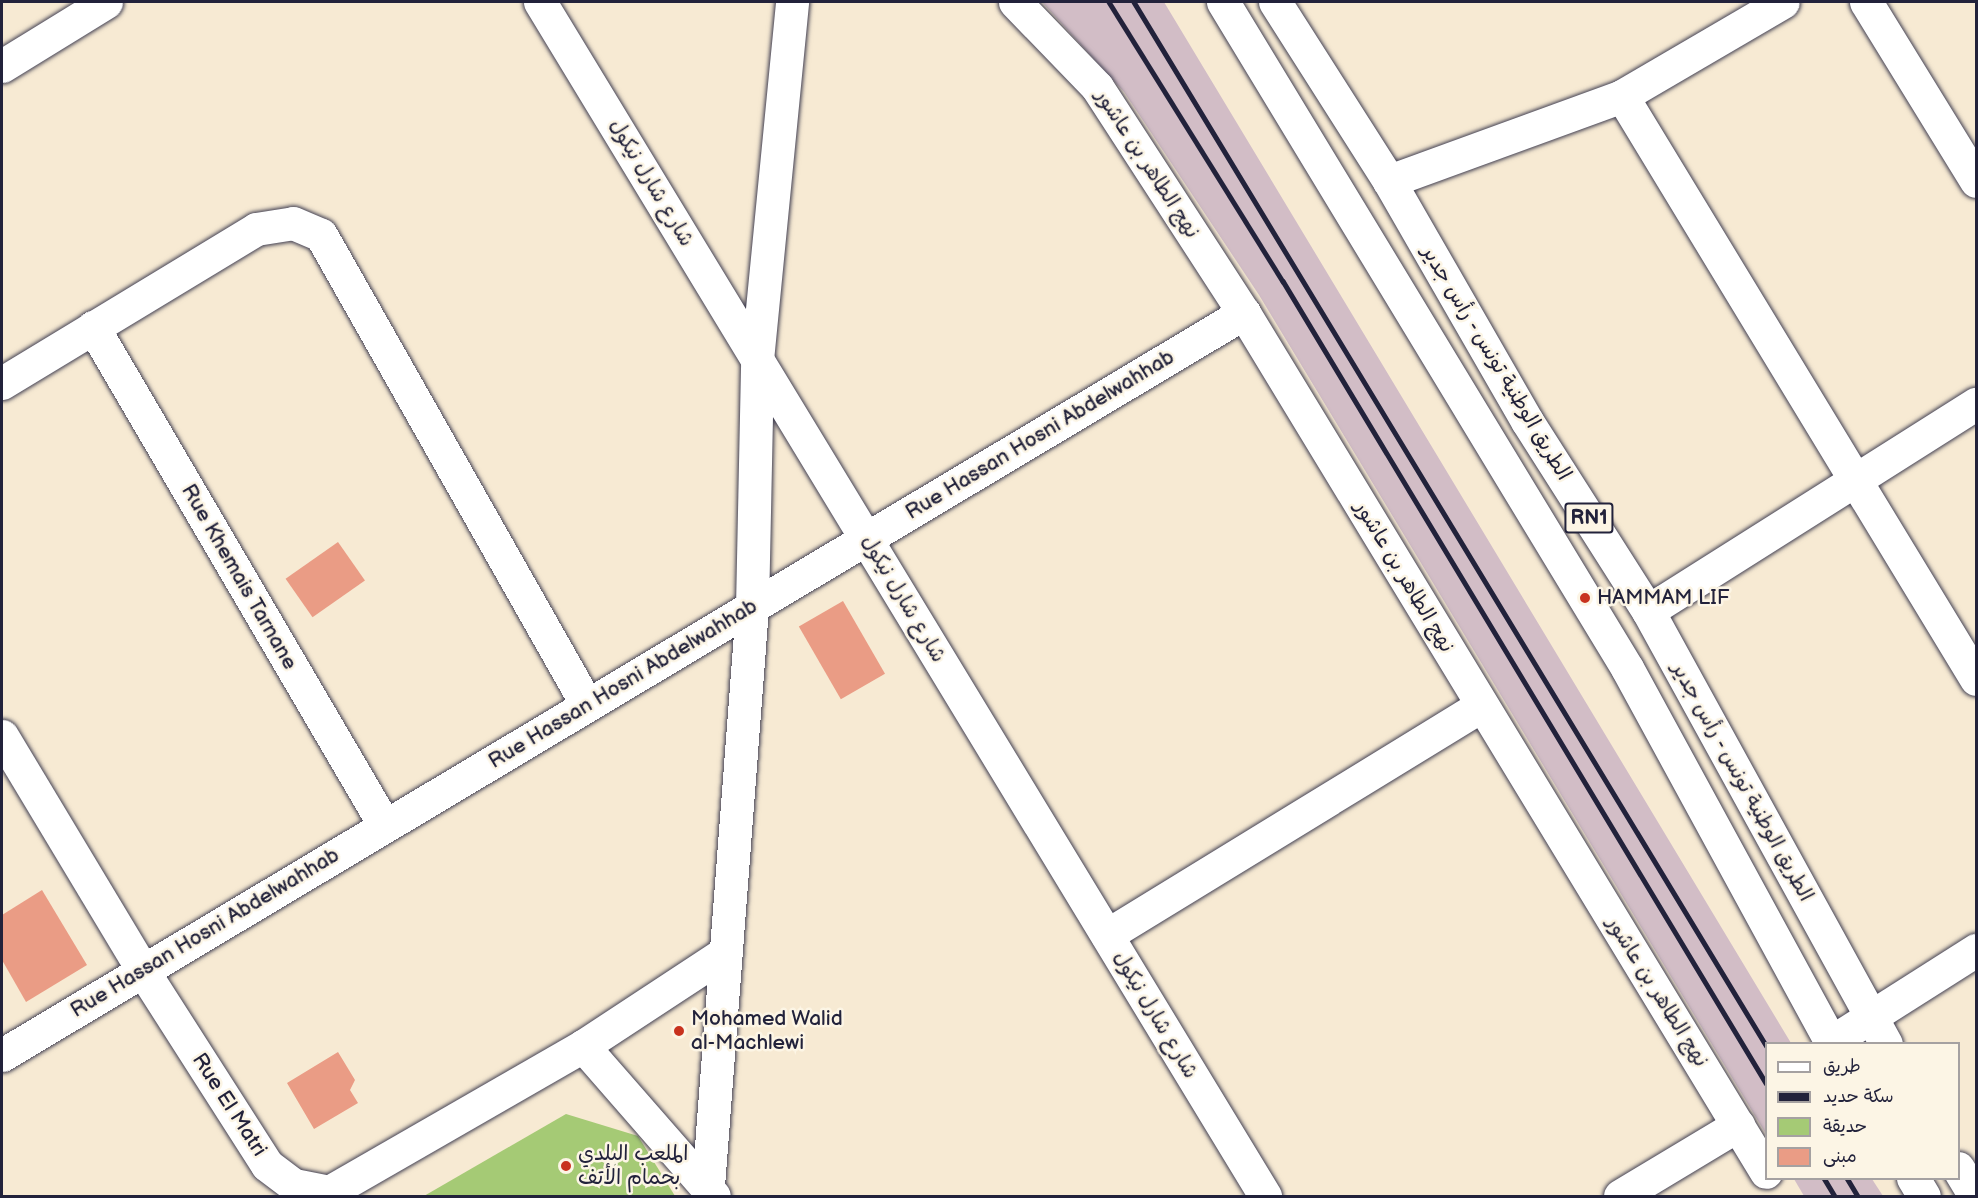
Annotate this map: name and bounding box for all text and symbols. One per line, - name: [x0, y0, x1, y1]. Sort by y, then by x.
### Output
- street label: نهج الطاهر بن عاشور: [1089, 85, 1205, 243]
- street label: شارع شارل نيكول: [603, 115, 699, 251]
- street label: الطريق الوطنية تونس - رأس جدير: [1415, 240, 1577, 486]
- street label: Rue Hassan Hosni Abdelwahhab: [901, 345, 1179, 525]
- street label: Rue Khemais Tarnane: [175, 480, 303, 674]
- street label: نهج الطاهر بن عاشور: [1349, 497, 1459, 657]
- road number: RN1: [1564, 501, 1614, 535]
- street label: شارع شارل نيكول: [855, 531, 951, 667]
- place label: HAMMAM LIF: [1597, 585, 1729, 611]
- marker: HAMMAM LIF: [1578, 591, 1592, 605]
- street label: Rue Hassan Hosni Abdelwahhab: [484, 594, 762, 774]
- street label: الطريق الوطنية تونس - رأس جدير: [1665, 657, 1819, 907]
- street label: Rue Hassan Hosni Abdelwahhab: [66, 843, 344, 1023]
- street label: نهج الطاهر بن عاشور: [1601, 912, 1713, 1072]
- street label: شارع شارل نيكول: [1107, 947, 1203, 1083]
- place label: Mohamed Walid al-Machlewi: [691, 1006, 844, 1056]
- marker: Mohamed Walid al-Machlewi: [672, 1024, 686, 1038]
- legend: [1765, 1042, 1960, 1180]
- street label: Rue El Matri: [186, 1049, 272, 1161]
- text: طريق: [1823, 1056, 1861, 1077]
- text: سكة حديد: [1823, 1086, 1894, 1107]
- text: حديقة: [1823, 1116, 1867, 1137]
- place label: الملعب البلدي بحمام الأتف: [578, 1141, 689, 1191]
- text: مبنى: [1823, 1146, 1857, 1167]
- marker: الملعب البلدي بحمام الأتف: [559, 1159, 573, 1173]

